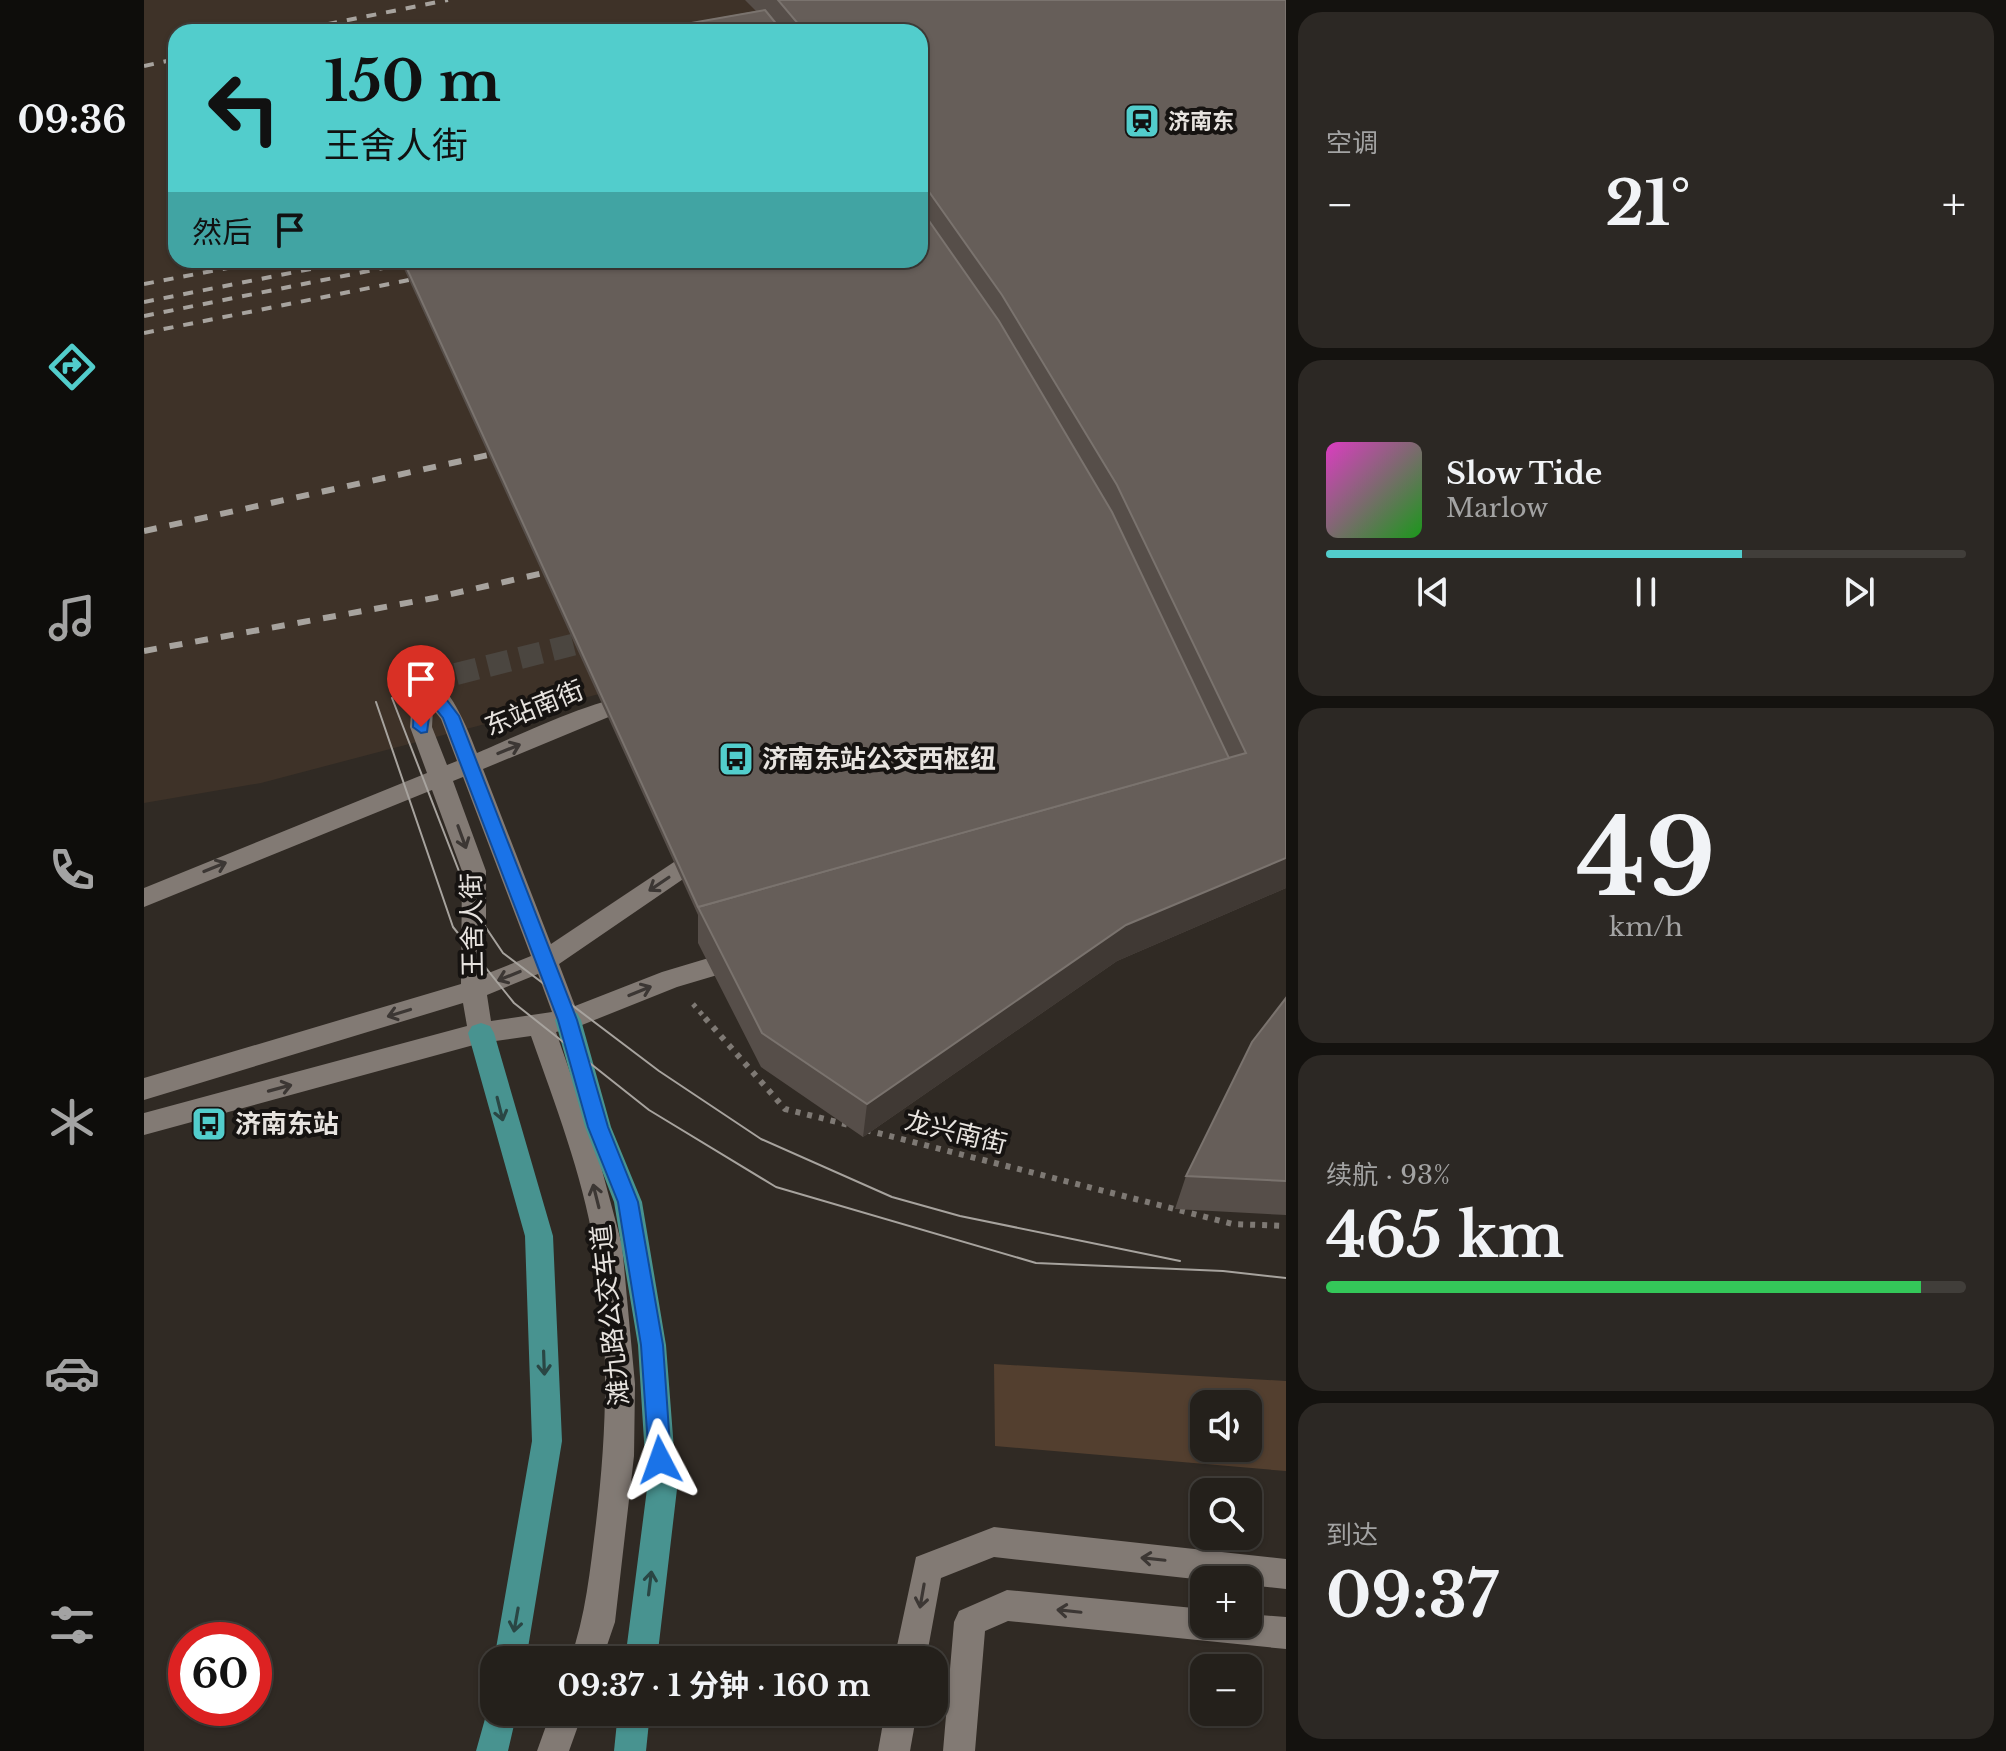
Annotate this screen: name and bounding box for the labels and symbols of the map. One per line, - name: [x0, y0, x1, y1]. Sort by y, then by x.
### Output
- station icon: 济南东: [1123, 102, 1161, 140]
- place label: 济南东: [1168, 108, 1234, 135]
- pin: [387, 645, 455, 727]
- street label: 东站南街: [480, 674, 588, 742]
- bus stop icon: 济南东站公交西枢纽: [717, 740, 755, 778]
- one-way arrow: [496, 741, 520, 755]
- place label: 济南东站公交西枢纽: [762, 743, 996, 775]
- one-way arrow: [456, 824, 470, 849]
- one-way arrow: [202, 859, 227, 873]
- street label: 王舍人街: [455, 873, 489, 977]
- one-way arrow: [649, 876, 671, 892]
- one-way arrow: [497, 969, 522, 984]
- one-way arrow: [627, 983, 652, 997]
- one-way arrow: [386, 1006, 412, 1021]
- one-way arrow: [266, 1080, 292, 1095]
- one-way arrow: [494, 1095, 509, 1121]
- street label: 龙兴南街: [902, 1104, 1010, 1160]
- bus stop icon: 济南东站: [190, 1105, 228, 1143]
- place label: 济南东站: [235, 1108, 339, 1140]
- one-way arrow: [587, 1183, 602, 1209]
- street label: 滩九路公交车道: [585, 1223, 635, 1407]
- one-way arrow: [536, 1349, 551, 1376]
- position arrow: [618, 1418, 702, 1502]
- one-way arrow: [1140, 1552, 1167, 1567]
- one-way arrow: [643, 1570, 658, 1596]
- one-way arrow: [913, 1583, 928, 1608]
- one-way arrow: [1056, 1603, 1083, 1618]
- one-way arrow: [508, 1607, 523, 1632]
- speed limit sign: 60: [168, 1622, 272, 1726]

